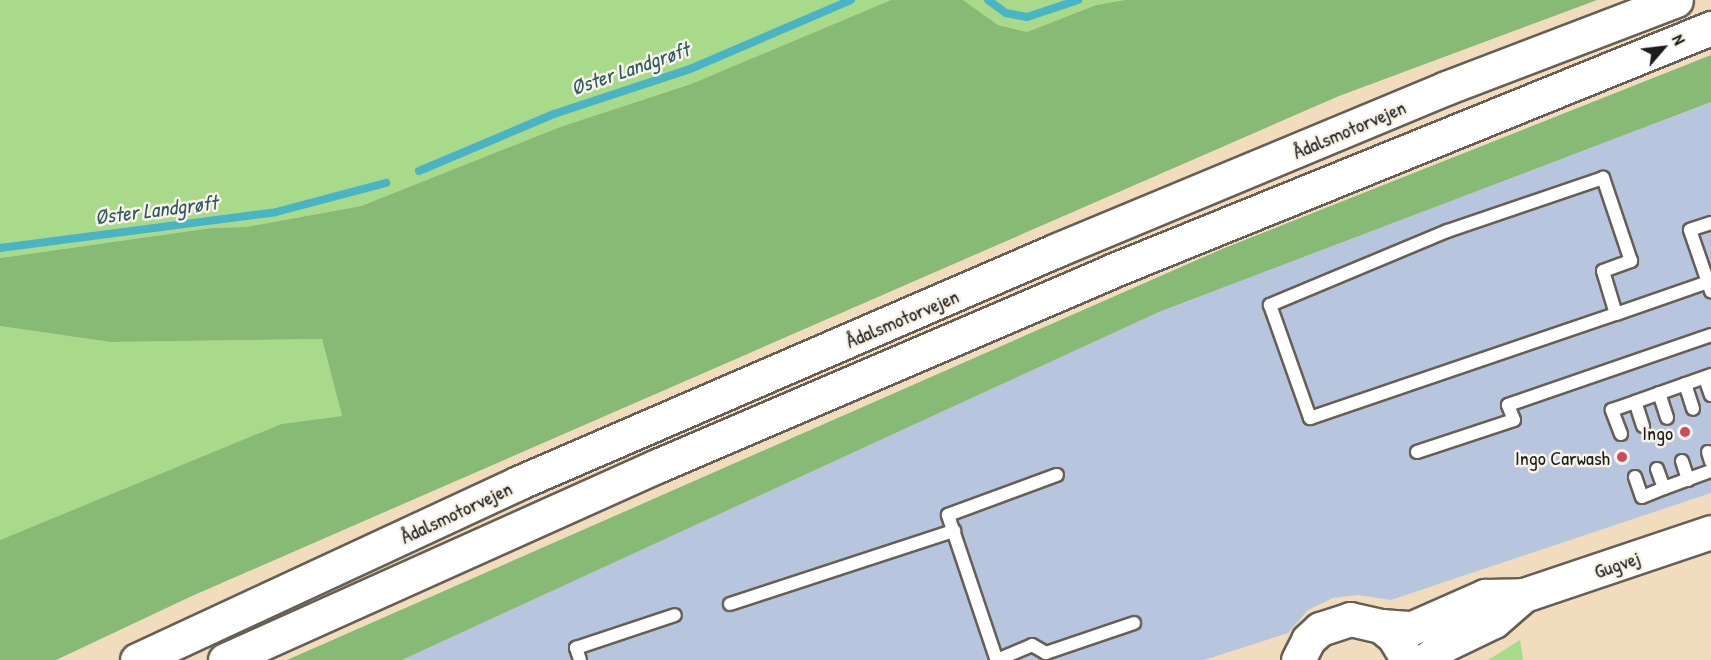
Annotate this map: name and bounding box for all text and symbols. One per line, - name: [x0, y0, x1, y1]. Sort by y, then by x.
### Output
- north arrow: [1633, 18, 1693, 78]
- text: N: [1667, 31, 1691, 48]
- water label: Øster Landgrøft: [568, 37, 692, 101]
- street label: Ådalsmotorvejen: [1289, 94, 1409, 164]
- water label: Øster Landgrøft: [93, 190, 219, 230]
- street label: Ådalsmotorvejen: [842, 283, 962, 353]
- place label: Ingo: [1642, 420, 1673, 444]
- marker: Ingo: [1678, 425, 1692, 439]
- place label: Ingo Carwash: [1515, 445, 1610, 469]
- marker: Ingo Carwash: [1615, 450, 1629, 464]
- street label: Ådalsmotorvejen: [396, 476, 516, 548]
- street label: Gugvej: [1591, 545, 1643, 583]

